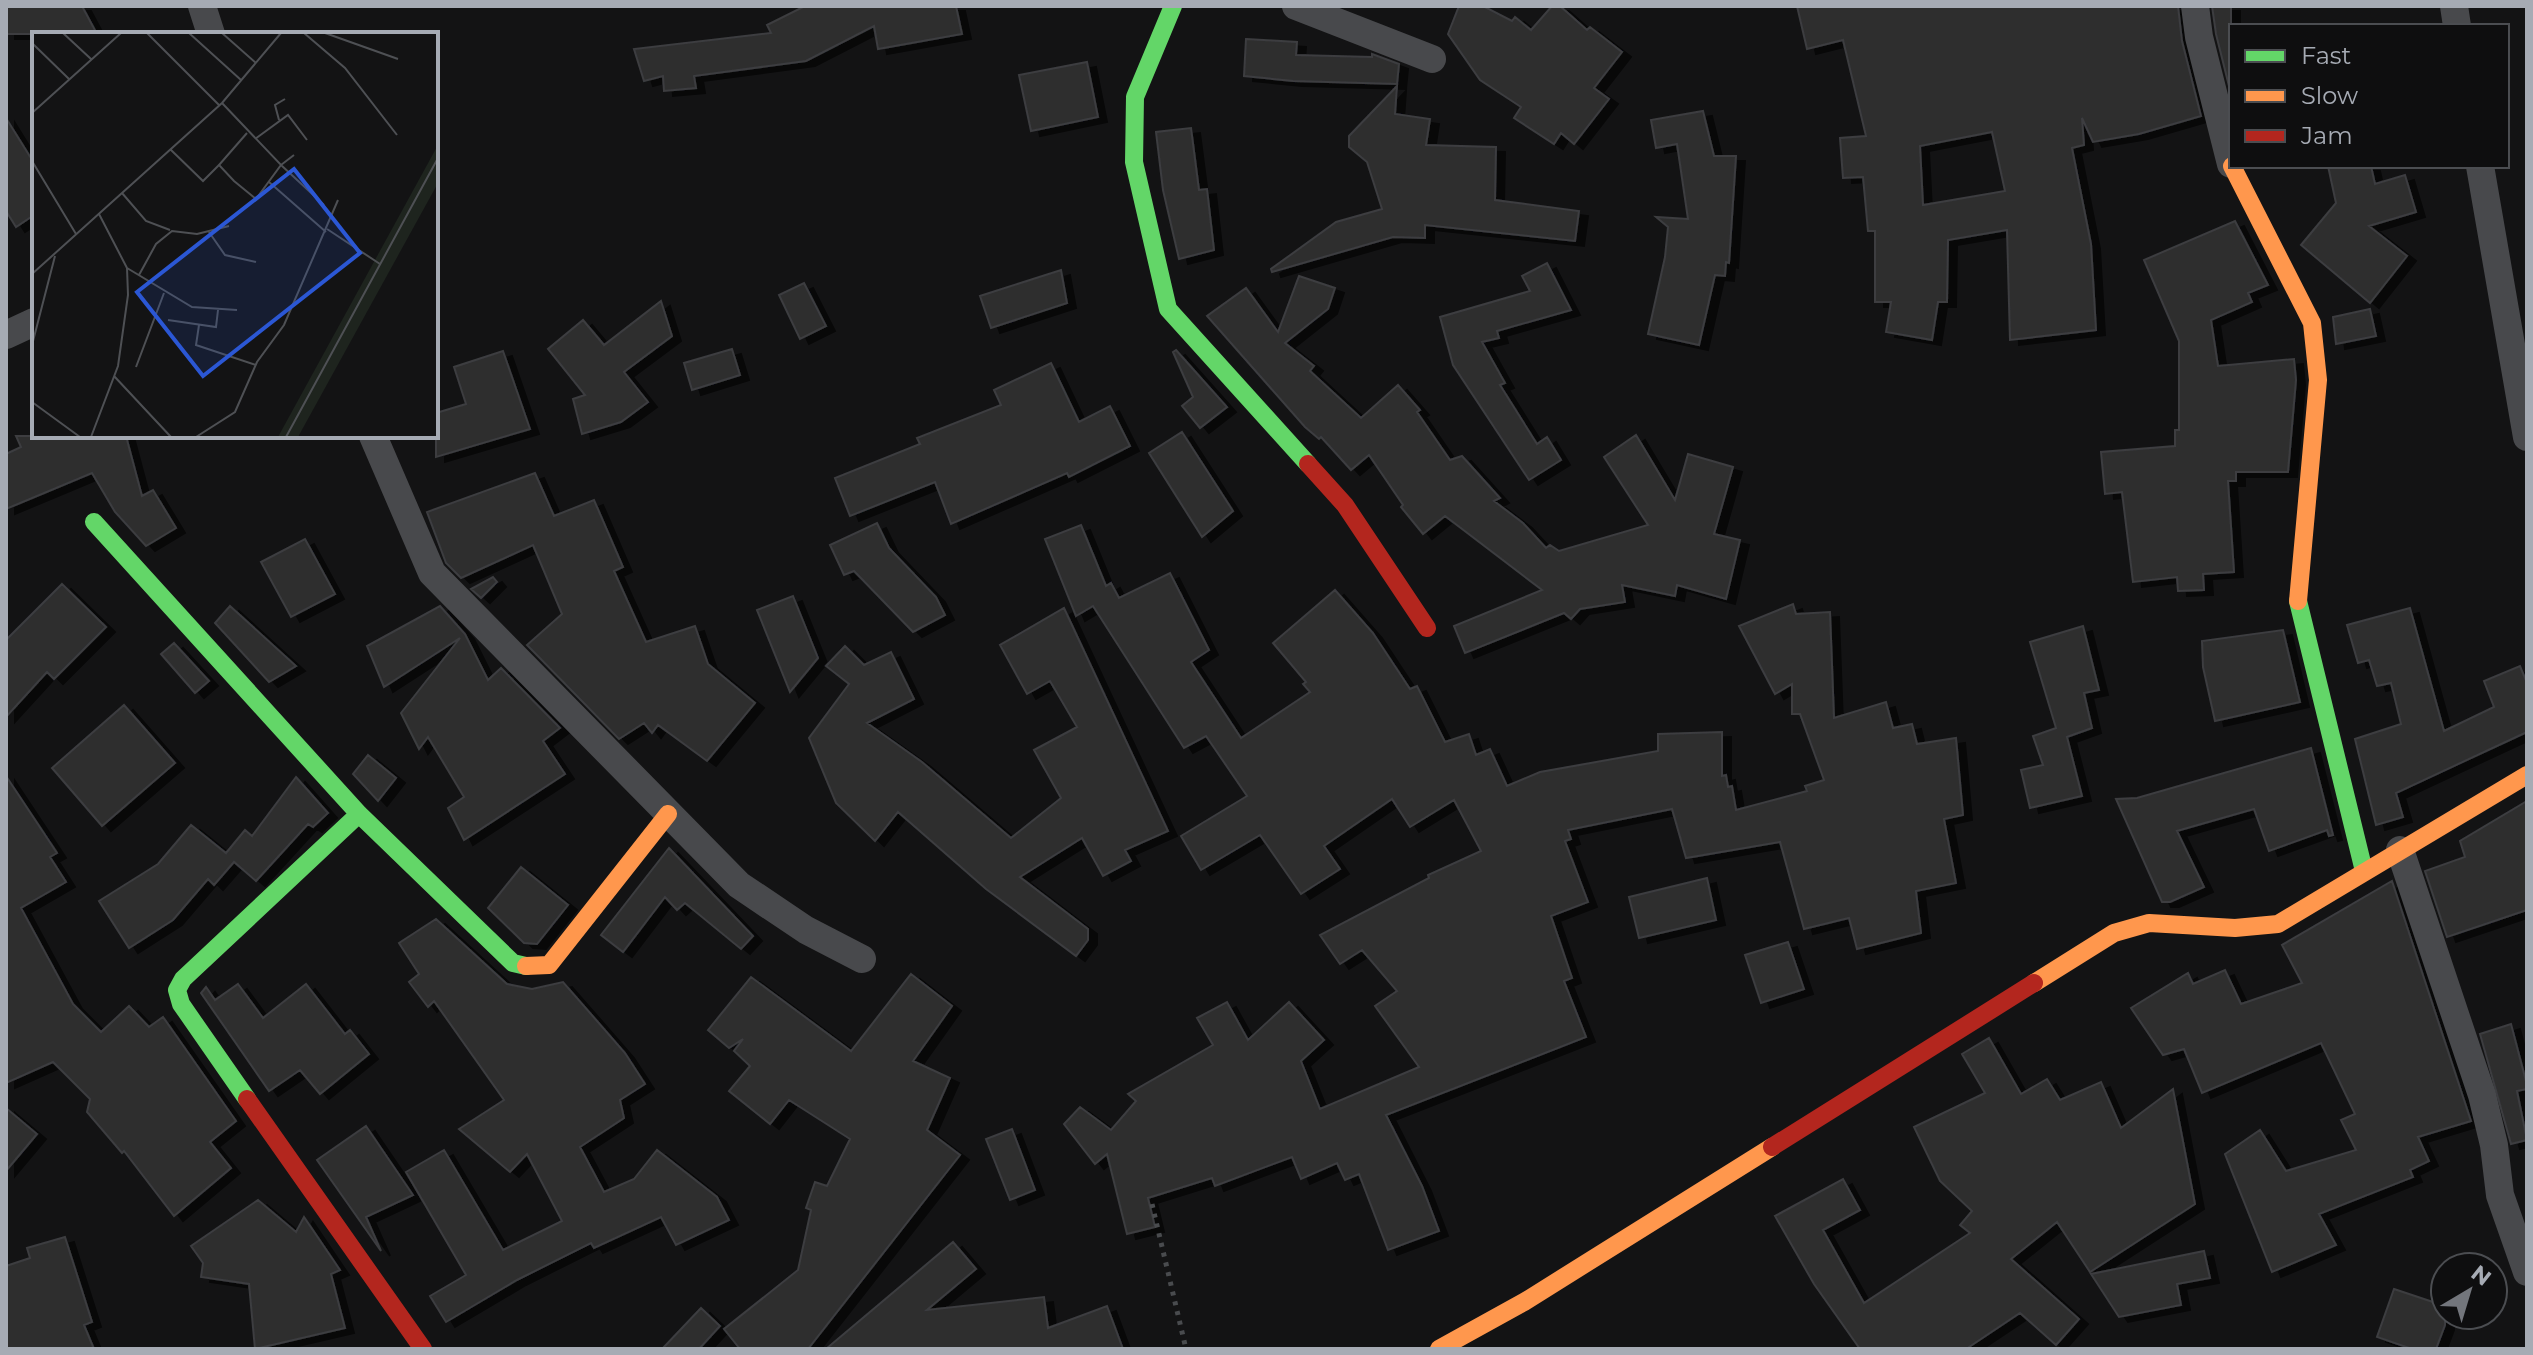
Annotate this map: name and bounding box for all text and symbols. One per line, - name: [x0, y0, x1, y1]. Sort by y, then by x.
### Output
- legend: [2229, 24, 2509, 168]
- inset map: [32, 32, 438, 438]
- text: Fast: [2301, 41, 2352, 70]
- text: Slow: [2301, 81, 2358, 110]
- text: Jam: [2300, 121, 2353, 150]
- north arrow: [2429, 1251, 2509, 1331]
- text: N: [2466, 1260, 2496, 1292]

